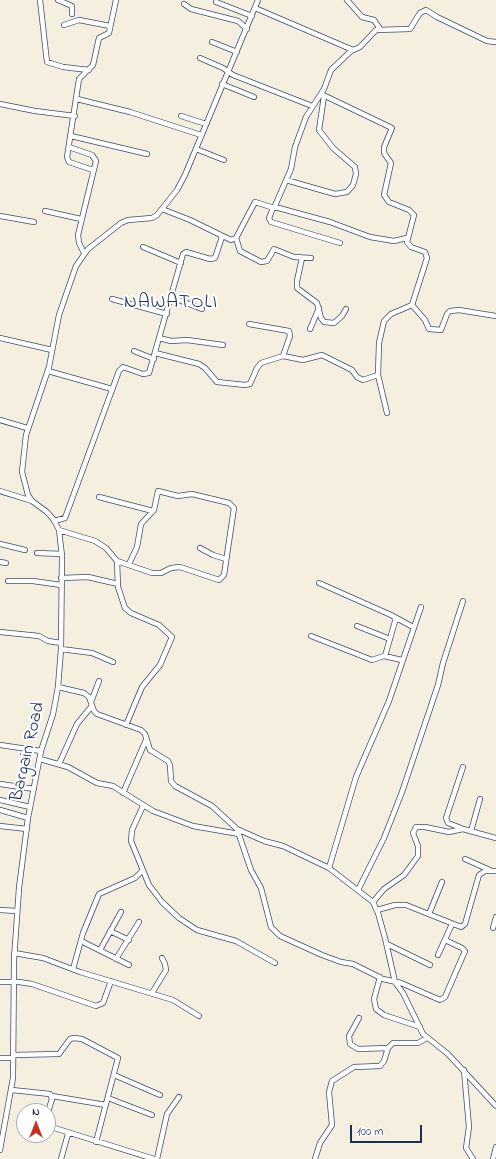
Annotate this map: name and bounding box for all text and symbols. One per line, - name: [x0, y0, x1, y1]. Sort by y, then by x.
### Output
- district label: NAWATOLI: [124, 293, 218, 315]
- street label: Bargain Road: [7, 700, 51, 804]
- north arrow: [16, 1103, 56, 1143]
- text: N: [32, 1104, 40, 1120]
- scale bar: [352, 1117, 424, 1143]
- text: 100 m: [357, 1123, 384, 1141]

